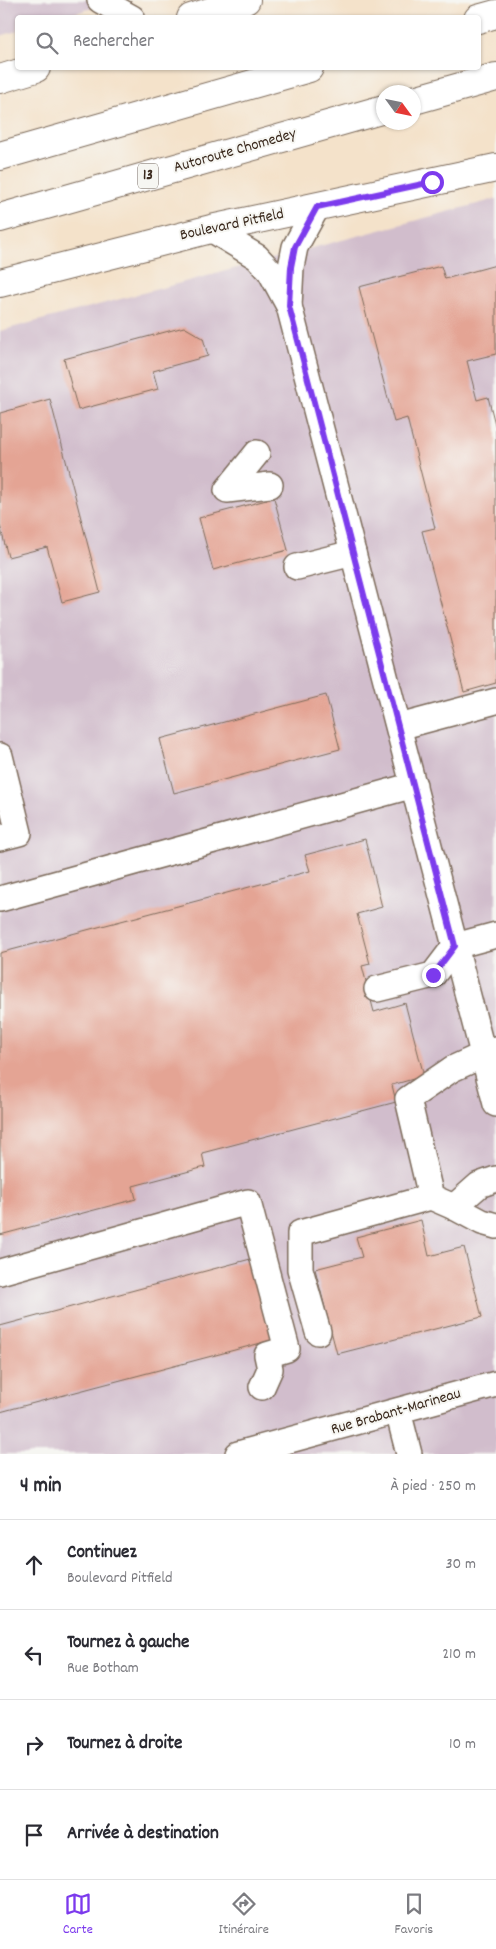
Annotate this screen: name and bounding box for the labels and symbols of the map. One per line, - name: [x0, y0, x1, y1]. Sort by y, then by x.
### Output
- north arrow: [376, 85, 421, 130]
- street label: Autoroute Chomedey: [171, 122, 300, 180]
- road number: 13: [138, 164, 158, 188]
- route start: [421, 171, 444, 194]
- street label: Boulevard Pitfield: [178, 203, 286, 247]
- route end: [422, 964, 445, 987]
- street label: Rue Brabant-Marineau: [328, 1382, 464, 1442]

